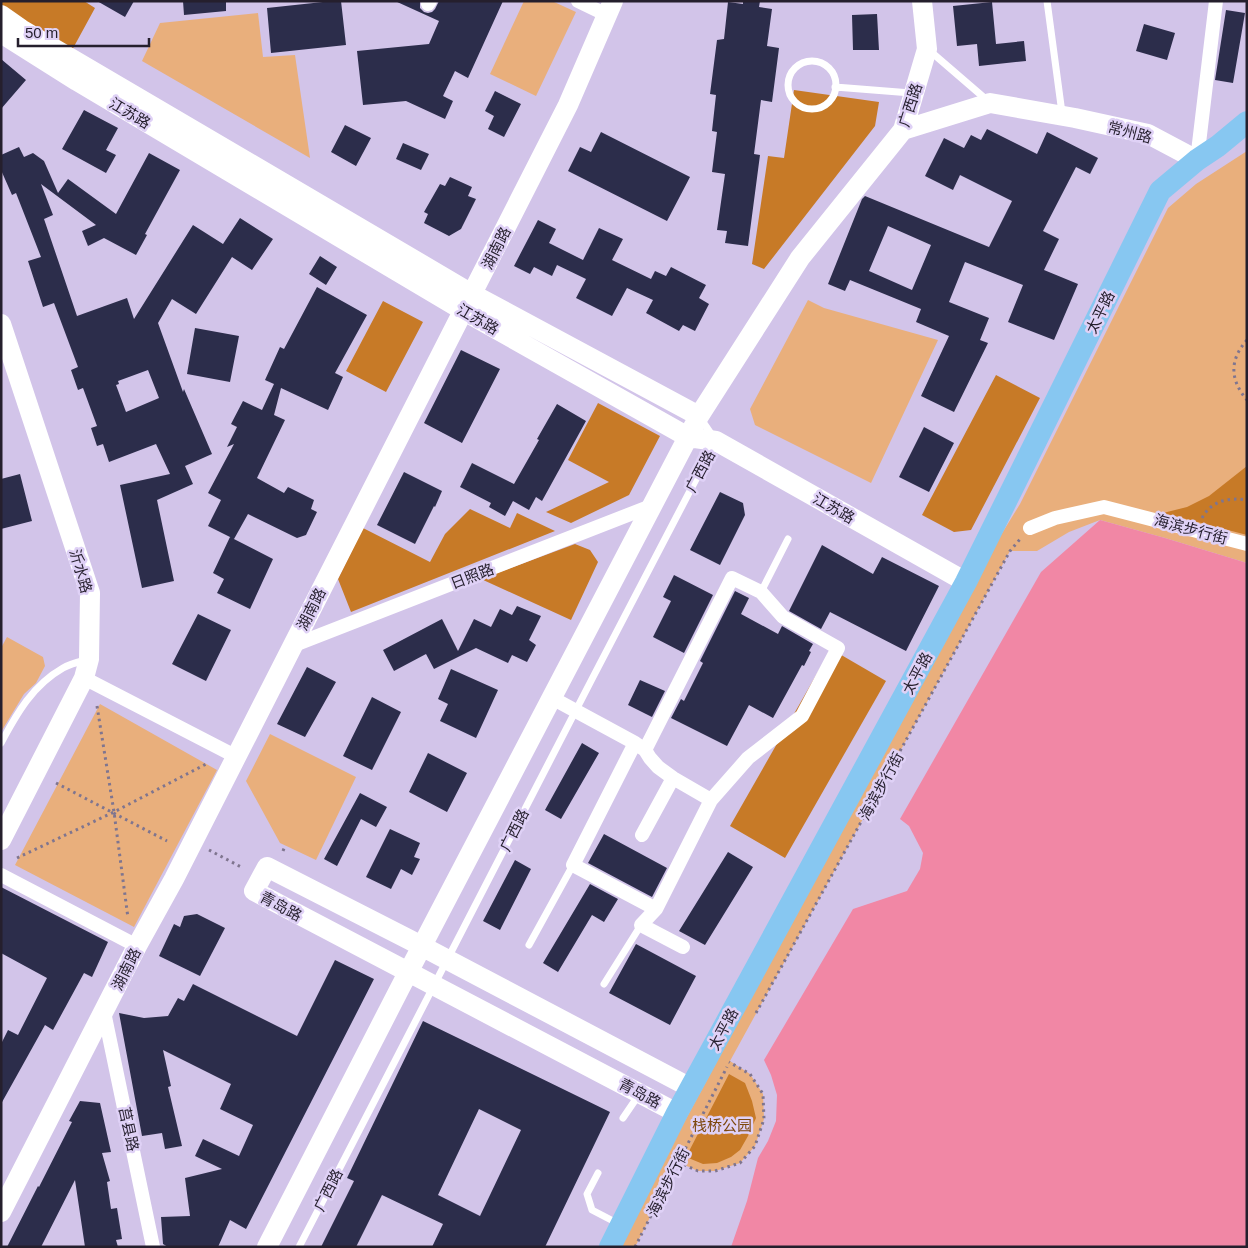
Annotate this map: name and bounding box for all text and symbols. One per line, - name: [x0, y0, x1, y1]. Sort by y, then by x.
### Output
- scale bar: [18, 15, 149, 47]
- text: 50 m: [25, 24, 58, 41]
- street label: 广西路: [895, 81, 925, 129]
- street label: 江苏路: [106, 94, 154, 132]
- street label: 常州路: [1106, 118, 1154, 146]
- street label: 湖南路: [478, 224, 514, 272]
- street label: 太平路: [1082, 288, 1118, 336]
- street label: 江苏路: [454, 300, 502, 338]
- street label: 广西路: [682, 447, 718, 495]
- street label: 江苏路: [810, 489, 858, 527]
- street label: 海滨步行街: [1153, 511, 1229, 547]
- street label: 沂水路: [67, 547, 95, 595]
- street label: 日照路: [448, 560, 496, 592]
- street label: 湖南路: [293, 585, 329, 633]
- street label: 太平路: [899, 649, 935, 697]
- street label: 海滨步行街: [855, 749, 907, 823]
- street label: 广西路: [496, 806, 532, 854]
- street label: 青岛路: [257, 888, 305, 924]
- street label: 湖南路: [108, 945, 144, 993]
- street label: 太平路: [705, 1005, 741, 1053]
- street label: 青岛路: [616, 1075, 664, 1111]
- street label: 莒县路: [116, 1105, 142, 1153]
- park label: 栈桥公园: [692, 1117, 752, 1134]
- street label: 海滨步行街: [643, 1145, 693, 1219]
- street label: 广西路: [310, 1166, 346, 1214]

